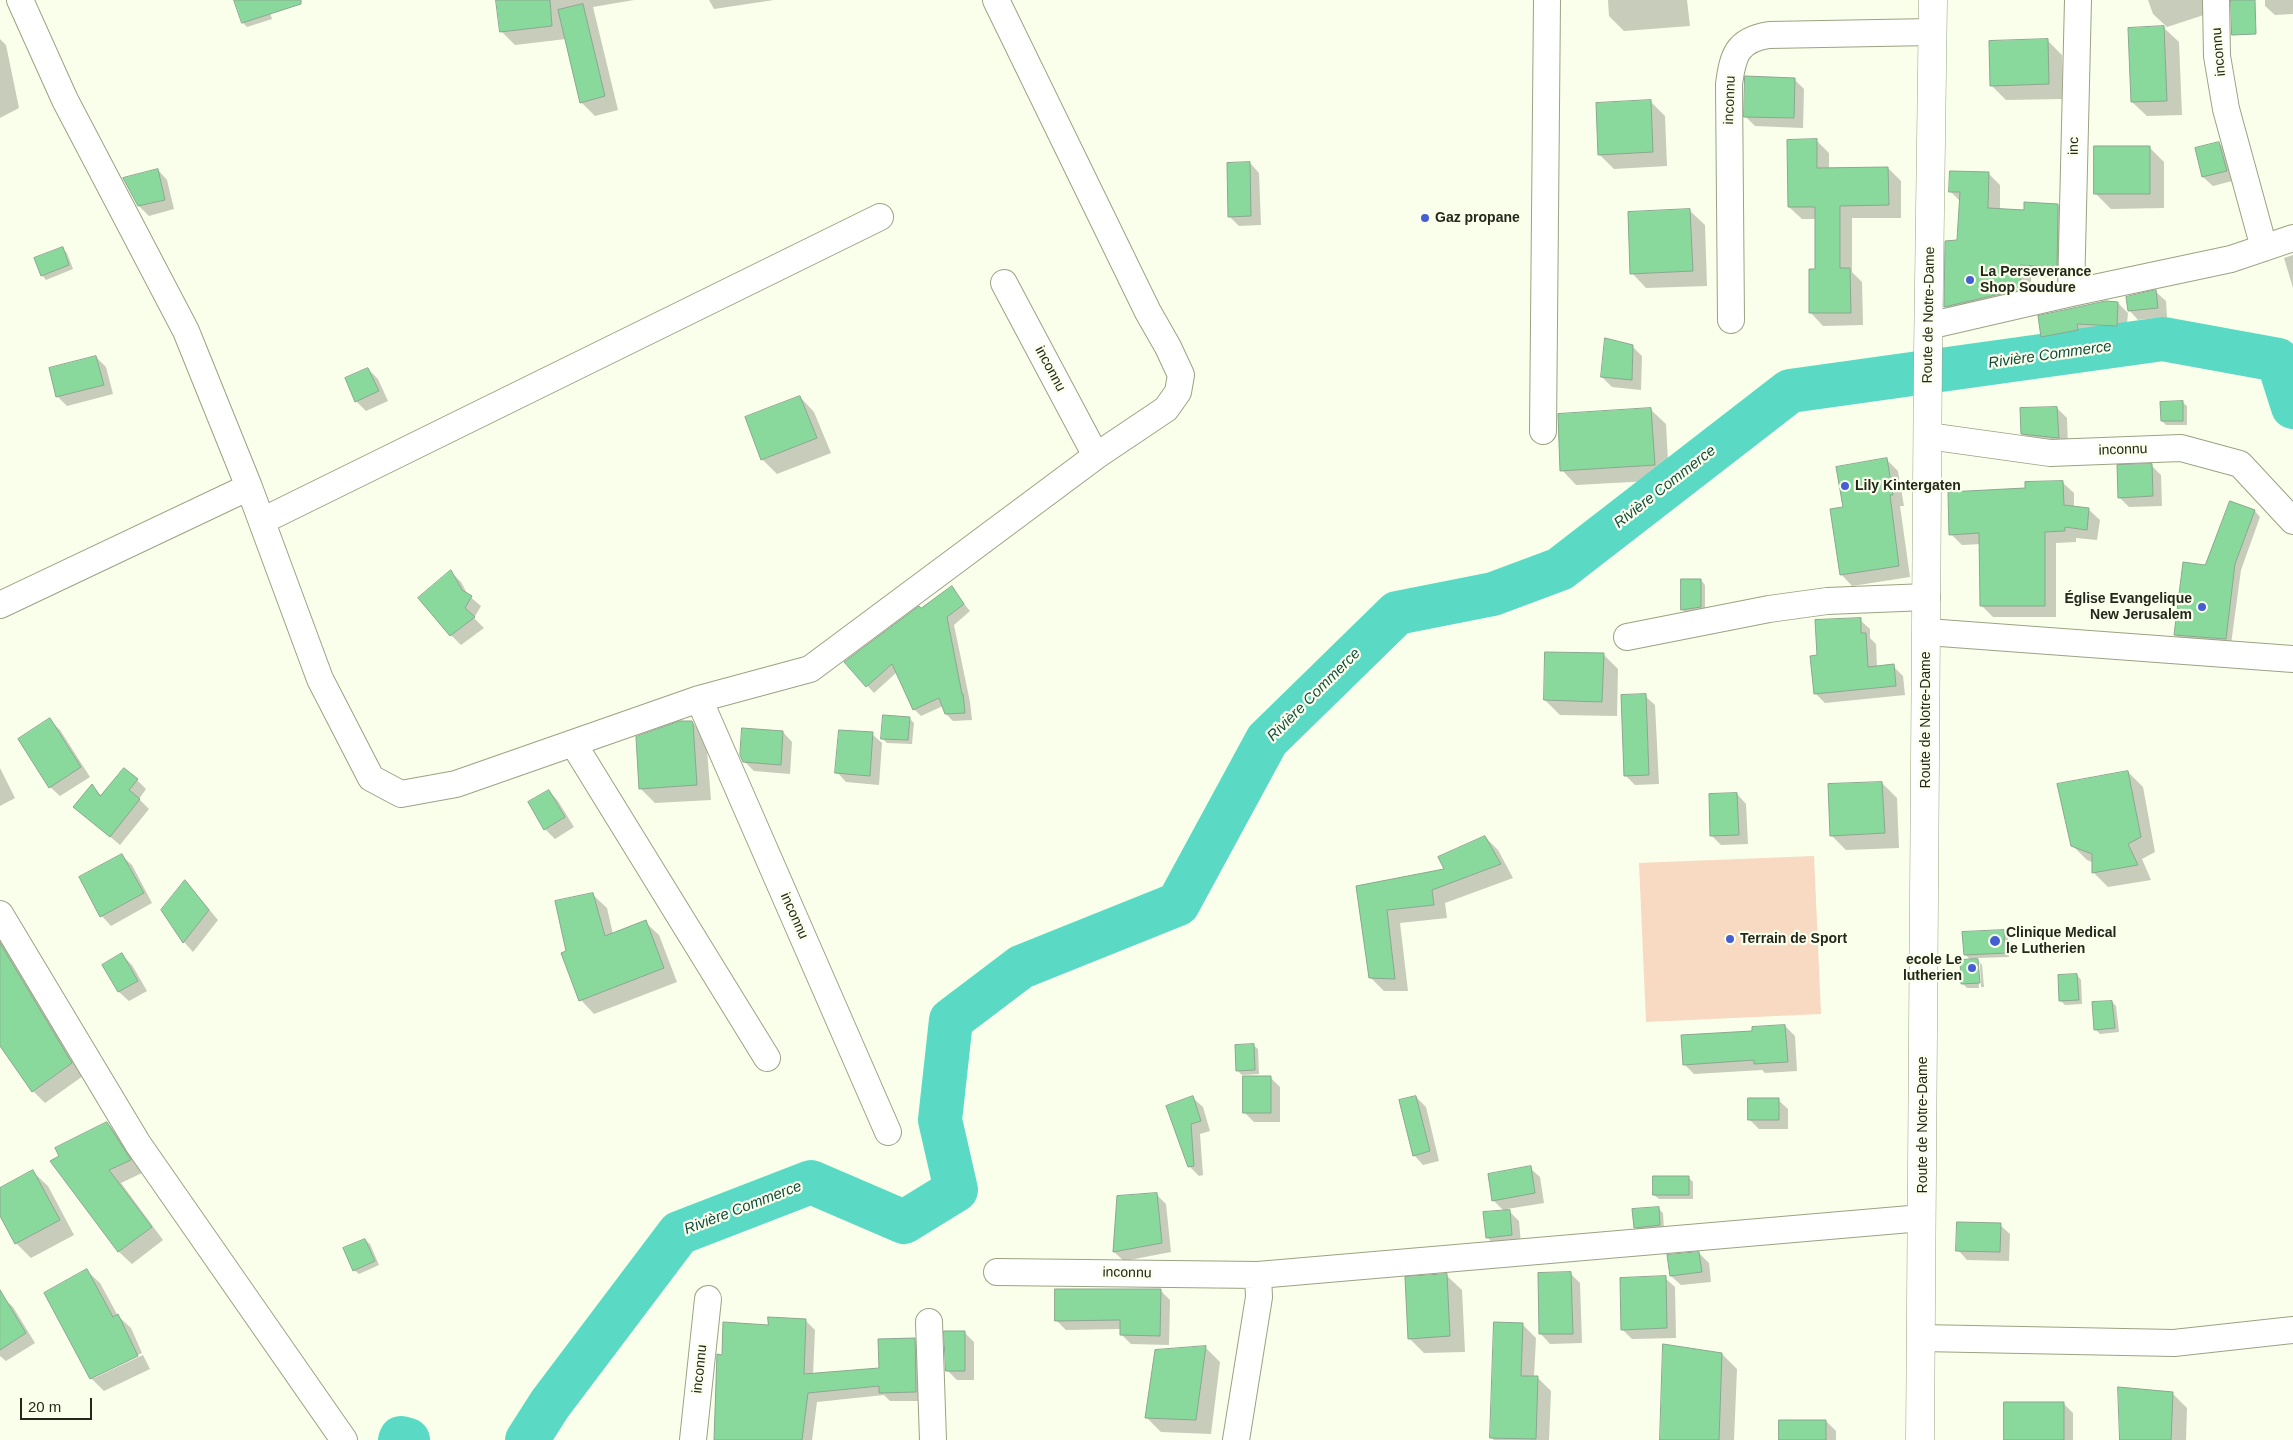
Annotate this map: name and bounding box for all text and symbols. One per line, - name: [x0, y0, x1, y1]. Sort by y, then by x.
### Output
- street label: inconnu: [2208, 27, 2230, 77]
- street label: inconnu: [1721, 75, 1739, 125]
- street label: inc: [2065, 137, 2083, 155]
- place label: Gaz propane: [1435, 210, 1520, 226]
- marker: Gaz propane: [1419, 212, 1431, 224]
- street label: Route de Notre-Dame: [1919, 246, 1939, 384]
- place label: La Perseverance Shop Soudure: [1980, 264, 2091, 296]
- marker: La Perseverance Shop Soudure: [1964, 274, 1976, 286]
- water label: Rivière Commerce: [1987, 337, 2113, 373]
- street label: inconnu: [1031, 343, 1069, 395]
- street label: inconnu: [2098, 441, 2148, 459]
- water label: Rivière Commerce: [1611, 442, 1719, 532]
- place label: Lily Kintergaten: [1855, 478, 1961, 494]
- marker: Lily Kintergaten: [1839, 480, 1851, 492]
- place label: Église Evangelique New Jerusalem: [2064, 591, 2192, 624]
- marker: Église Evangelique New Jerusalem: [2196, 601, 2208, 613]
- water label: Rivière Commerce: [1264, 645, 1364, 745]
- street label: Route de Notre-Dame: [1918, 652, 1934, 788]
- street label: inconnu: [776, 890, 812, 942]
- place label: Clinique Medical le Lutherien: [2006, 925, 2116, 958]
- place label: Terrain de Sport: [1740, 931, 1847, 947]
- marker: Terrain de Sport: [1724, 933, 1736, 945]
- marker: Clinique Medical le Lutherien: [1988, 934, 2002, 948]
- place label: ecole Le lutherien: [1903, 952, 1962, 984]
- marker: ecole Le lutherien: [1966, 962, 1978, 974]
- street label: Route de Notre-Dame: [1915, 1057, 1931, 1193]
- water label: Rivière Commerce: [682, 1177, 804, 1239]
- street label: inconnu: [1102, 1264, 1152, 1282]
- street label: inconnu: [689, 1344, 711, 1394]
- scale bar: [22, 1388, 95, 1420]
- text: 20 m: [28, 1398, 61, 1415]

